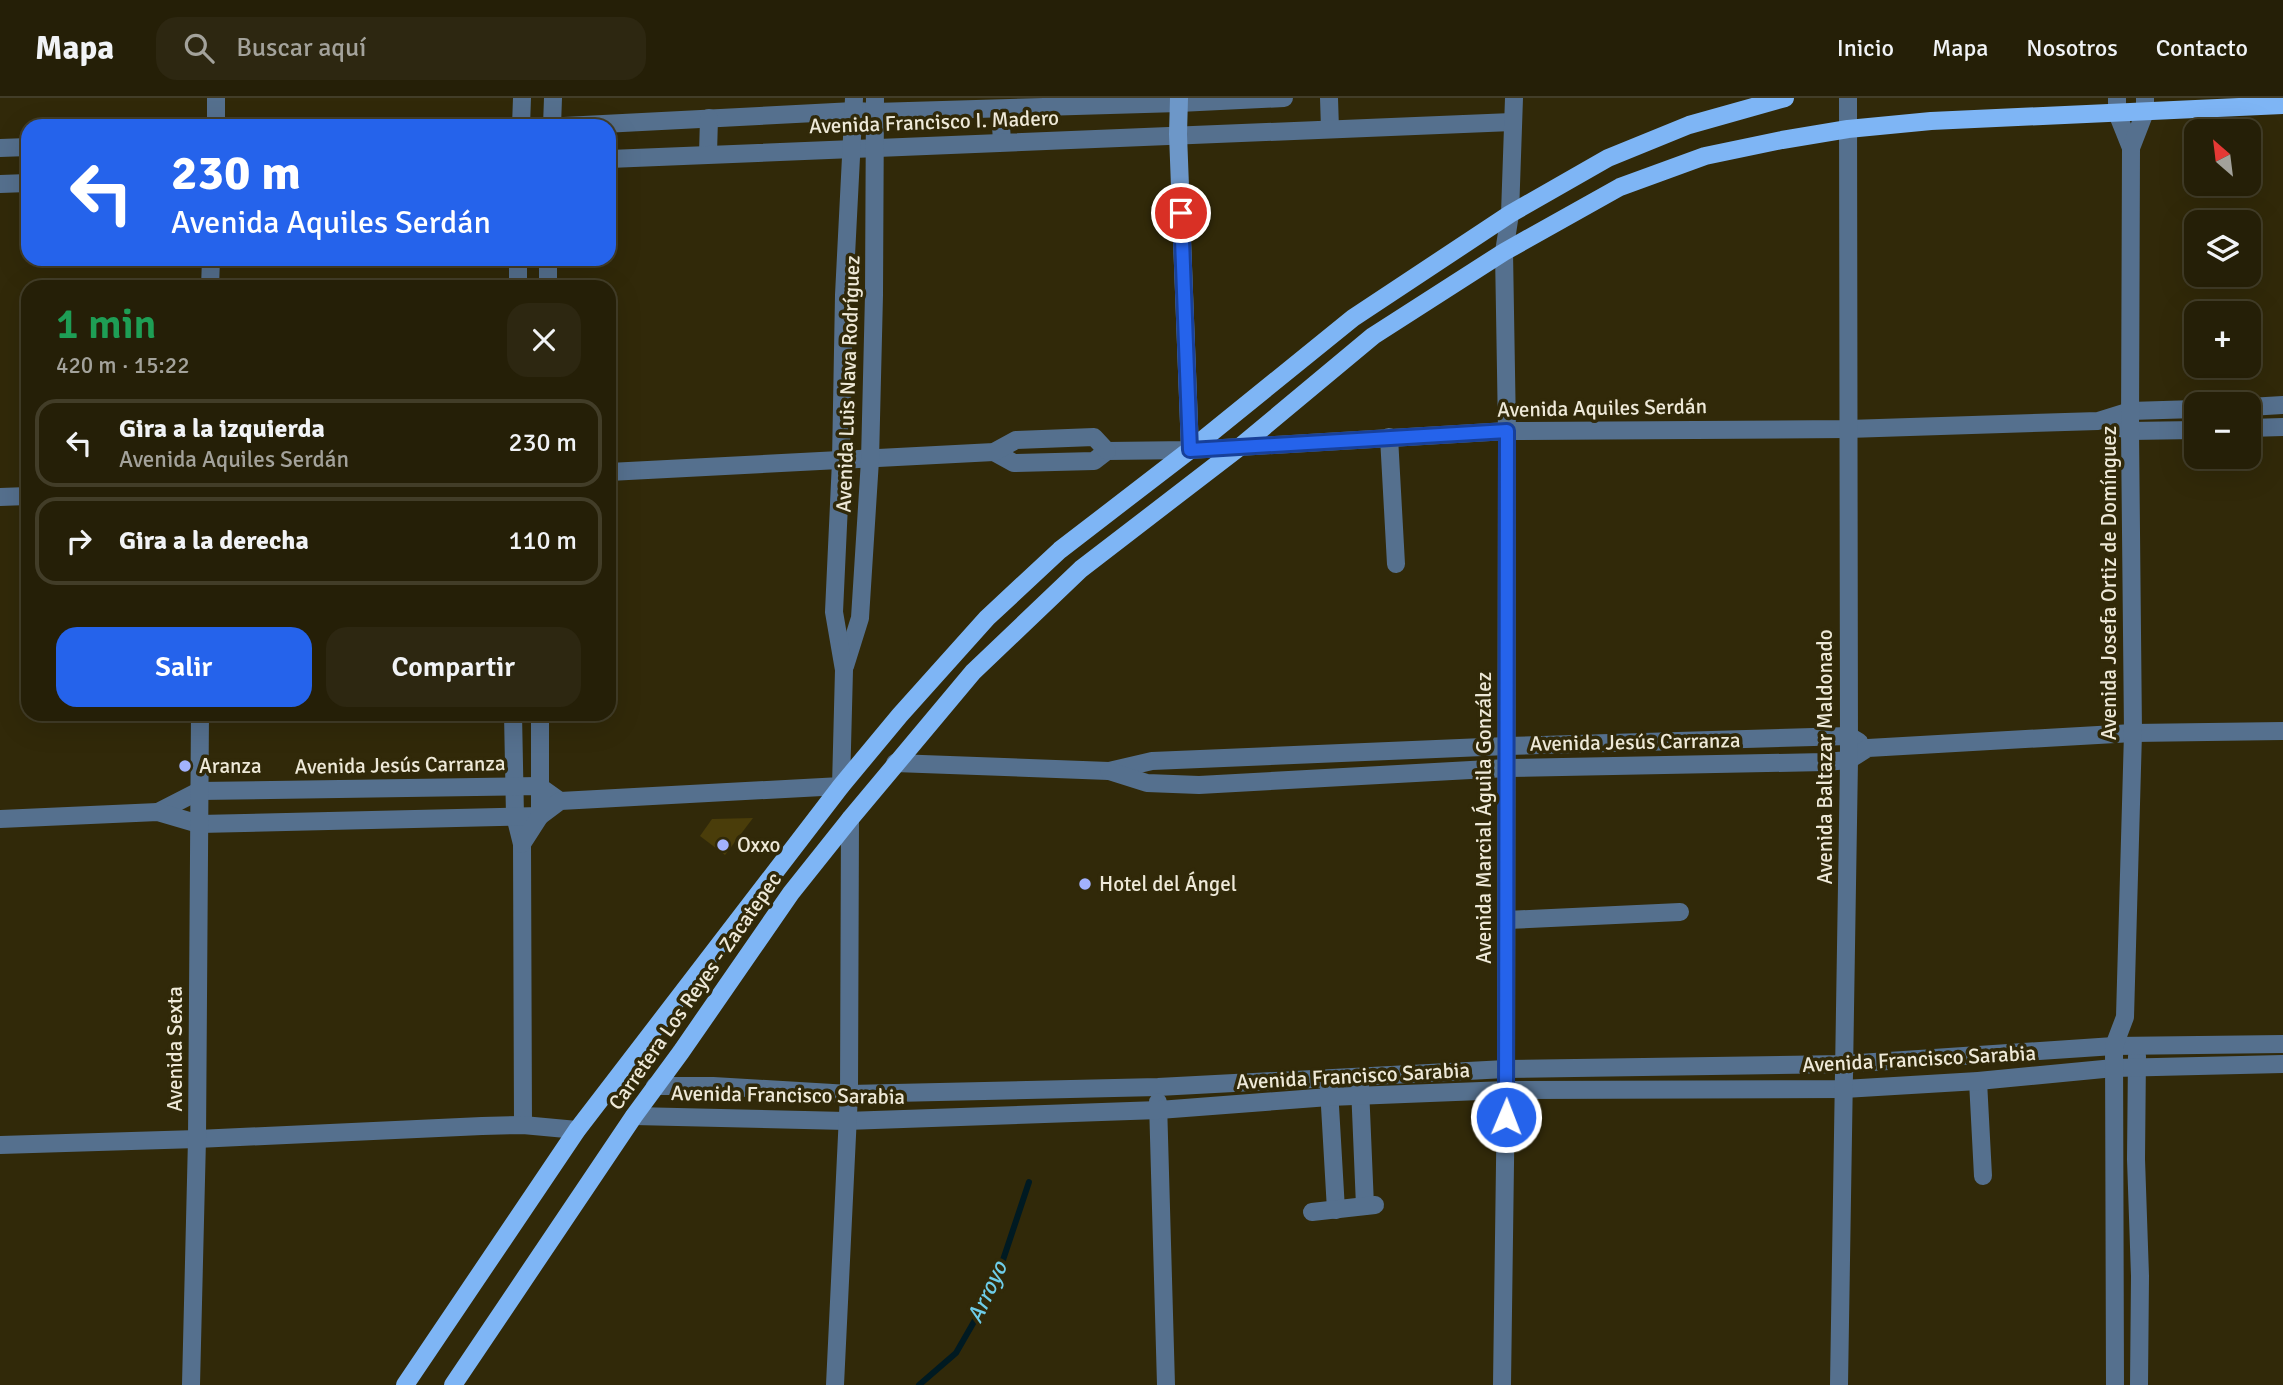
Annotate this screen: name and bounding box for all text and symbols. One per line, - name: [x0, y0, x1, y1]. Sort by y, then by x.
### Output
- search box: [156, 17, 646, 80]
- text: Mapa: [35, 28, 114, 69]
- icon: search: [180, 29, 218, 67]
- text: Buscar aquí: [236, 32, 366, 64]
- text: Inicio: [1837, 33, 1894, 63]
- text: Mapa: [1932, 33, 1988, 63]
- text: Nosotros: [2026, 33, 2118, 63]
- text: Contacto: [2156, 33, 2248, 63]
- street label: Avenida Francisco I. Madero: [809, 105, 1059, 139]
- north arrow: [2184, 119, 2261, 196]
- map controls: [2184, 119, 2261, 469]
- text: 230 m: [171, 143, 301, 203]
- icon: left: [56, 147, 147, 238]
- pin: [1151, 183, 1211, 243]
- icon: arrive: [1162, 194, 1200, 232]
- text: Avenida Aquiles Serdán: [171, 203, 491, 242]
- button: layers: [2184, 210, 2261, 287]
- street label: Avenida Luis Nava Rodríguez: [831, 255, 865, 513]
- text: 1 min: [56, 299, 157, 350]
- button: +: [2184, 301, 2261, 378]
- button: close: [507, 303, 581, 377]
- text: 420 m · 15:22: [56, 351, 190, 380]
- button: −: [2184, 392, 2261, 469]
- street label: Avenida Aquiles Serdán: [1497, 393, 1707, 423]
- text: Gira a la izquierda: [119, 413, 325, 445]
- icon: left: [60, 424, 98, 462]
- street label: Avenida Josefa Ortiz de Domínguez: [2096, 426, 2122, 740]
- text: 230 m: [508, 427, 577, 459]
- text: Avenida Aquiles Serdán: [119, 445, 349, 474]
- icon: right: [60, 522, 98, 560]
- text: Gira a la derecha: [119, 525, 309, 557]
- text: 110 m: [508, 525, 577, 557]
- button: Salir: [56, 627, 312, 707]
- button: Compartir: [326, 627, 581, 707]
- street label: Avenida Baltazar Maldonado: [1812, 629, 1838, 885]
- street label: Avenida Marcial Águila González: [1471, 672, 1497, 964]
- street label: Avenida Jesús Carranza: [1529, 727, 1741, 757]
- street label: Avenida Jesús Carranza: [294, 750, 506, 780]
- place label: Aranza: [199, 753, 262, 779]
- marker: Aranza: [177, 758, 193, 774]
- place label: Oxxo: [737, 832, 780, 858]
- marker: Oxxo: [715, 837, 731, 853]
- street label: Carretera Los Reyes - Zacatepec: [603, 867, 787, 1115]
- place label: Hotel del Ángel: [1099, 871, 1237, 897]
- marker: Hotel del Ángel: [1077, 876, 1093, 892]
- street label: Avenida Sexta: [162, 986, 188, 1112]
- street label: Avenida Francisco Sarabia: [1801, 1040, 2037, 1078]
- street label: Avenida Francisco Sarabia: [1235, 1057, 1471, 1095]
- street label: Avenida Francisco Sarabia: [671, 1080, 905, 1110]
- position arrow: [1469, 1080, 1543, 1154]
- water label: Arroyo: [960, 1256, 1014, 1327]

